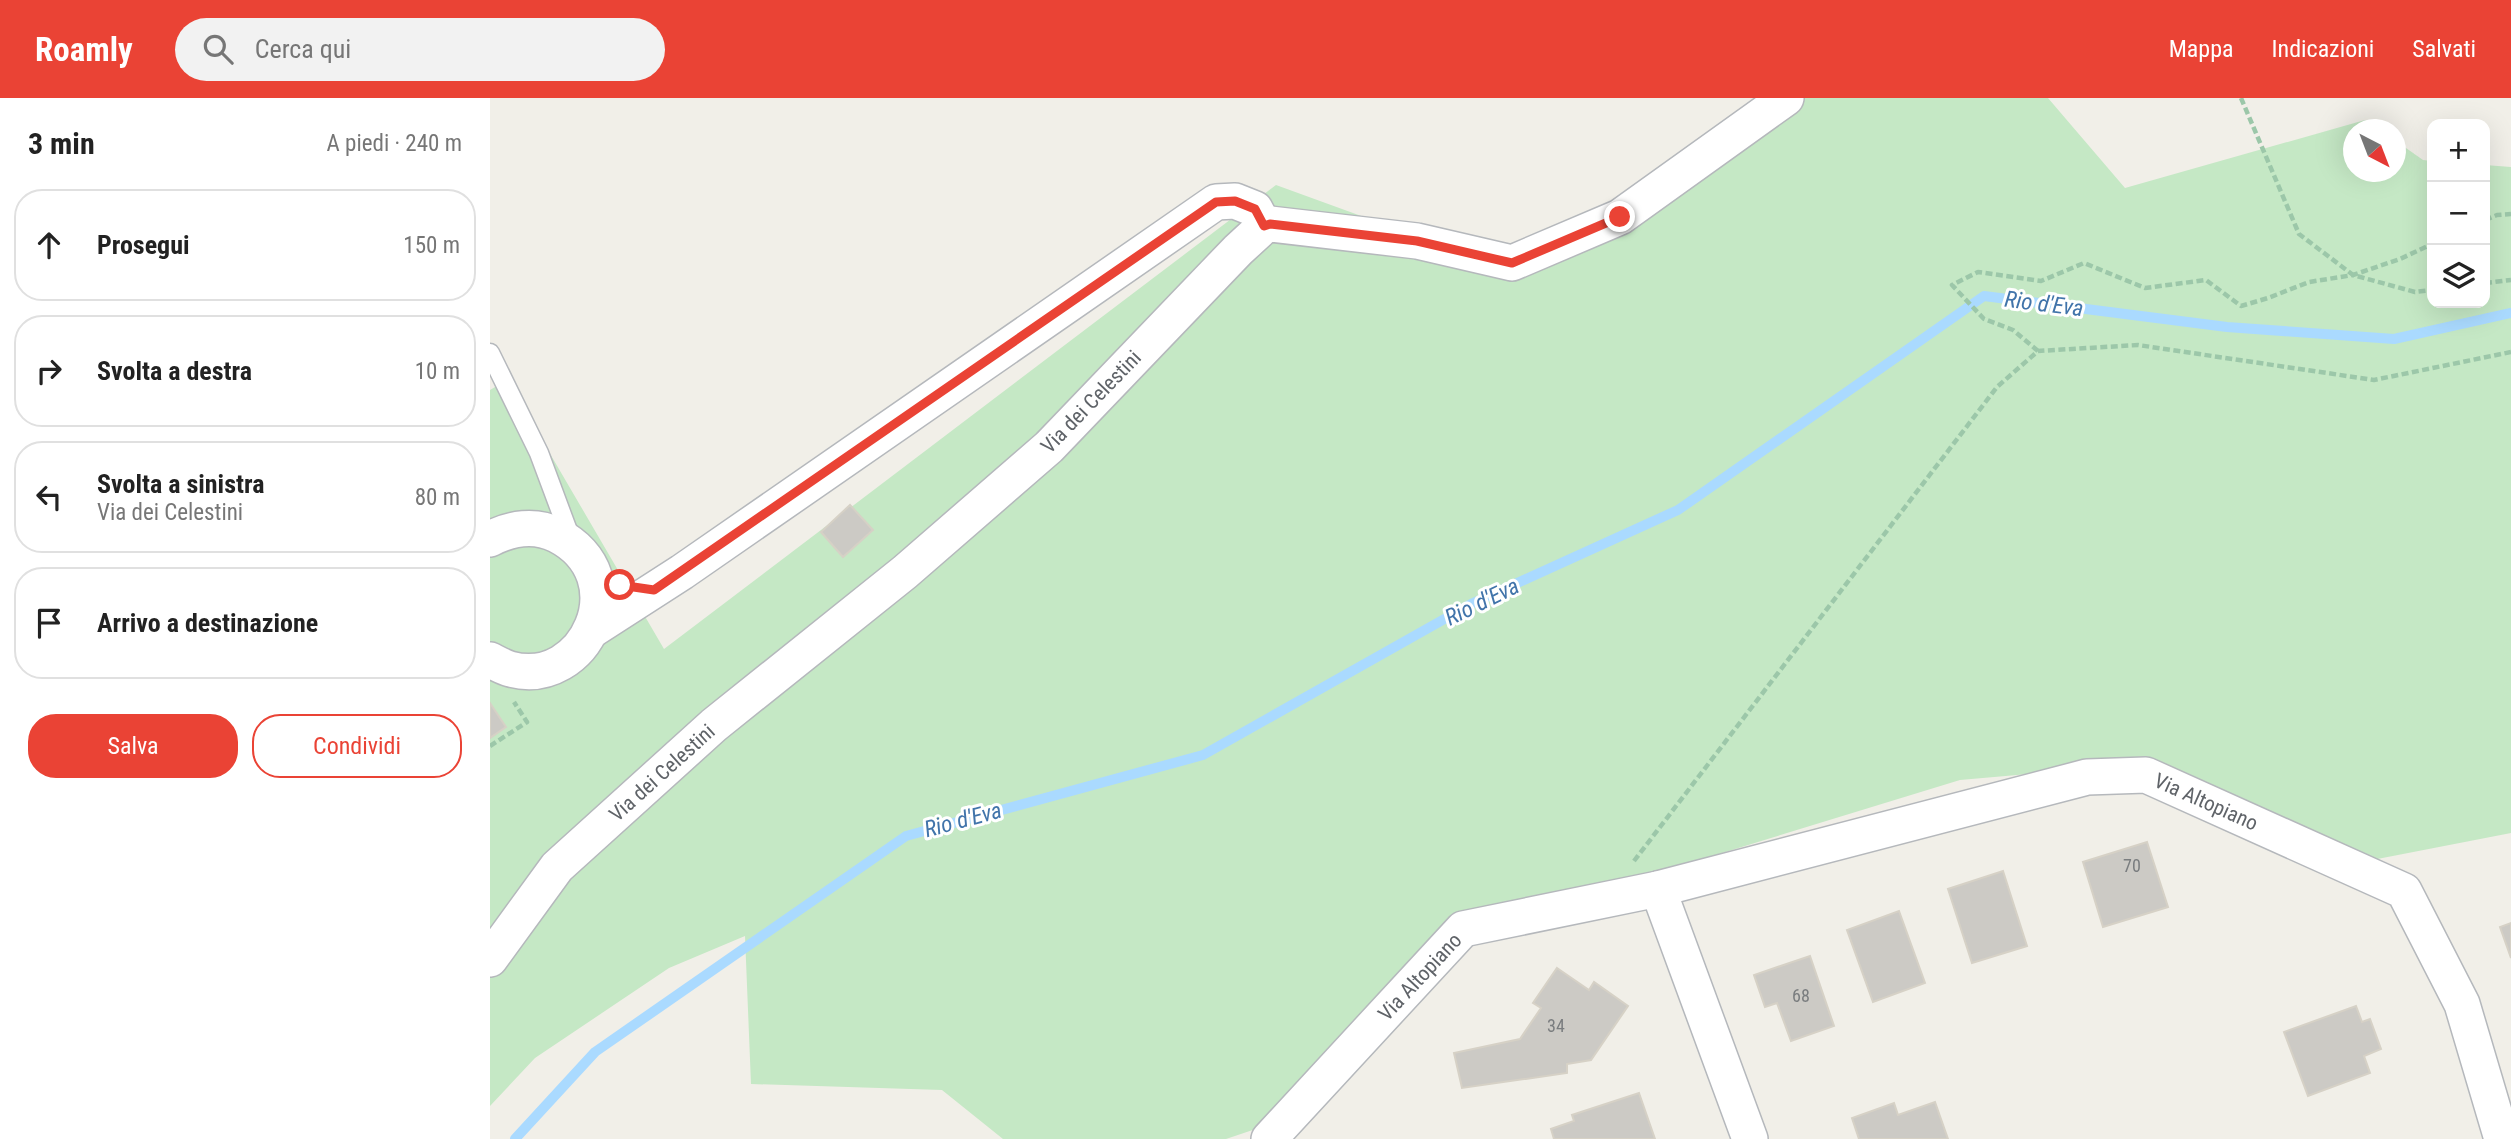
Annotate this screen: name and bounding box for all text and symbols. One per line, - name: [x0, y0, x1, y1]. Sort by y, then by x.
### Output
- search box: [175, 18, 665, 81]
- text: Roamly: [35, 30, 133, 69]
- icon: search: [199, 30, 237, 68]
- text: Cerca qui: [255, 34, 351, 64]
- text: Mappa: [2169, 35, 2234, 63]
- text: Indicazioni: [2272, 35, 2374, 63]
- text: Salvati: [2412, 35, 2476, 63]
- north arrow: [2343, 119, 2406, 182]
- map controls: [2427, 119, 2490, 308]
- button: +: [2427, 119, 2490, 182]
- text: 3 min: [28, 126, 95, 161]
- text: A piedi · 240 m: [327, 130, 462, 157]
- button: −: [2427, 182, 2490, 245]
- route end: [1604, 201, 1635, 232]
- icon: ahead: [30, 226, 68, 264]
- text: Prosegui: [97, 230, 190, 260]
- text: 150 m: [403, 232, 460, 259]
- button: layers: [2427, 245, 2490, 308]
- water label: Rio d'Eva: [2003, 286, 2085, 322]
- street label: Via dei Celestini: [1036, 346, 1146, 458]
- icon: right: [30, 352, 68, 390]
- text: Svolta a destra: [97, 356, 252, 386]
- text: 10 m: [415, 358, 460, 385]
- text: Svolta a sinistra: [97, 469, 264, 499]
- icon: left: [30, 478, 68, 516]
- text: 80 m: [415, 484, 460, 511]
- text: Via dei Celestini: [97, 499, 243, 526]
- route start: [604, 569, 635, 600]
- water label: Rio d'Eva: [1440, 572, 1524, 632]
- icon: arrive: [30, 604, 68, 642]
- text: Arrivo a destinazione: [97, 608, 318, 638]
- button: Salva: [28, 714, 238, 778]
- button: Condividi: [252, 714, 462, 778]
- street label: Via dei Celestini: [604, 719, 720, 827]
- street label: Via Altopiano: [2150, 768, 2262, 836]
- water label: Rio d'Eva: [921, 797, 1005, 843]
- house number: 70: [2123, 855, 2141, 876]
- street label: Via Altopiano: [1373, 928, 1467, 1026]
- house number: 68: [1792, 985, 1810, 1006]
- house number: 34: [1547, 1015, 1565, 1036]

